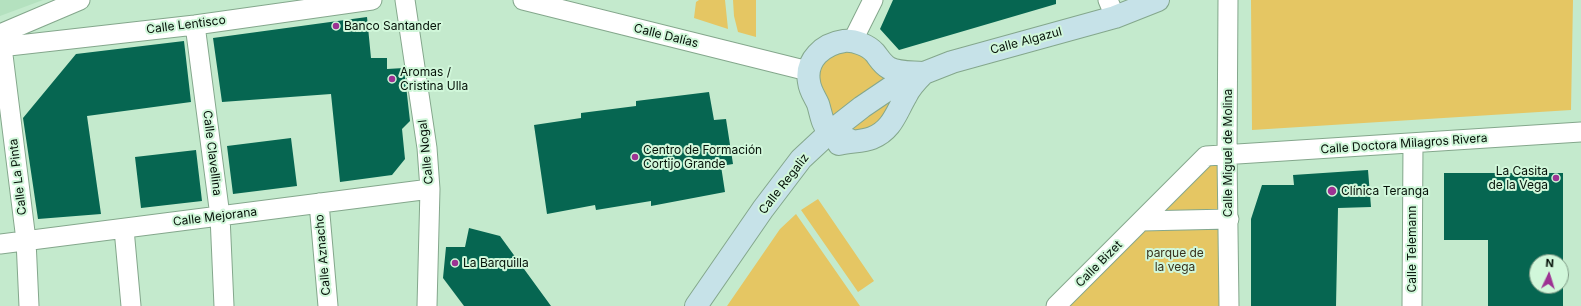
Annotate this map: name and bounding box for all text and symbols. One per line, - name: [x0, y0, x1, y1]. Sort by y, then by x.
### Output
- street label: Calle Lentisco: [146, 13, 226, 37]
- place label: Banco Santander: [344, 19, 441, 33]
- marker: Banco Santander: [331, 21, 341, 31]
- street label: Calle Dalías: [632, 21, 700, 51]
- street label: Calle Algazul: [989, 25, 1063, 57]
- place label: Aromas / Cristina Ulla: [400, 65, 468, 93]
- marker: Aromas / Cristina Ulla: [387, 74, 397, 84]
- street label: Calle Miguel de Molina: [1221, 89, 1235, 217]
- street label: Calle Clavellina: [200, 109, 224, 197]
- street label: Calle Nogal: [415, 119, 437, 185]
- street label: Calle Doctora Milagros Rivera: [1320, 131, 1488, 157]
- street label: Calle La Pinta: [6, 138, 30, 216]
- place label: Centro de Formación Cortijo Grande: [643, 143, 762, 171]
- street label: Calle Regaliz: [756, 151, 812, 217]
- marker: Centro de Formación Cortijo Grande: [630, 152, 640, 162]
- place label: La Casita de la Vega: [1488, 164, 1548, 192]
- marker: La Casita de la Vega: [1551, 173, 1561, 183]
- place label: Clínica Teranga: [1341, 184, 1429, 198]
- marker: Clínica Teranga: [1326, 185, 1338, 197]
- street label: Calle Mejorana: [172, 205, 258, 229]
- street label: Calle Telemann: [1405, 206, 1419, 292]
- street label: Calle Aznacho: [312, 214, 334, 296]
- street label: Calle Bizet: [1073, 238, 1125, 290]
- park label: parque de la vega: [1146, 246, 1204, 274]
- north arrow: [1529, 254, 1569, 294]
- place label: La Barquilla: [463, 256, 529, 270]
- text: N: [1545, 256, 1554, 270]
- marker: La Barquilla: [450, 258, 460, 268]

